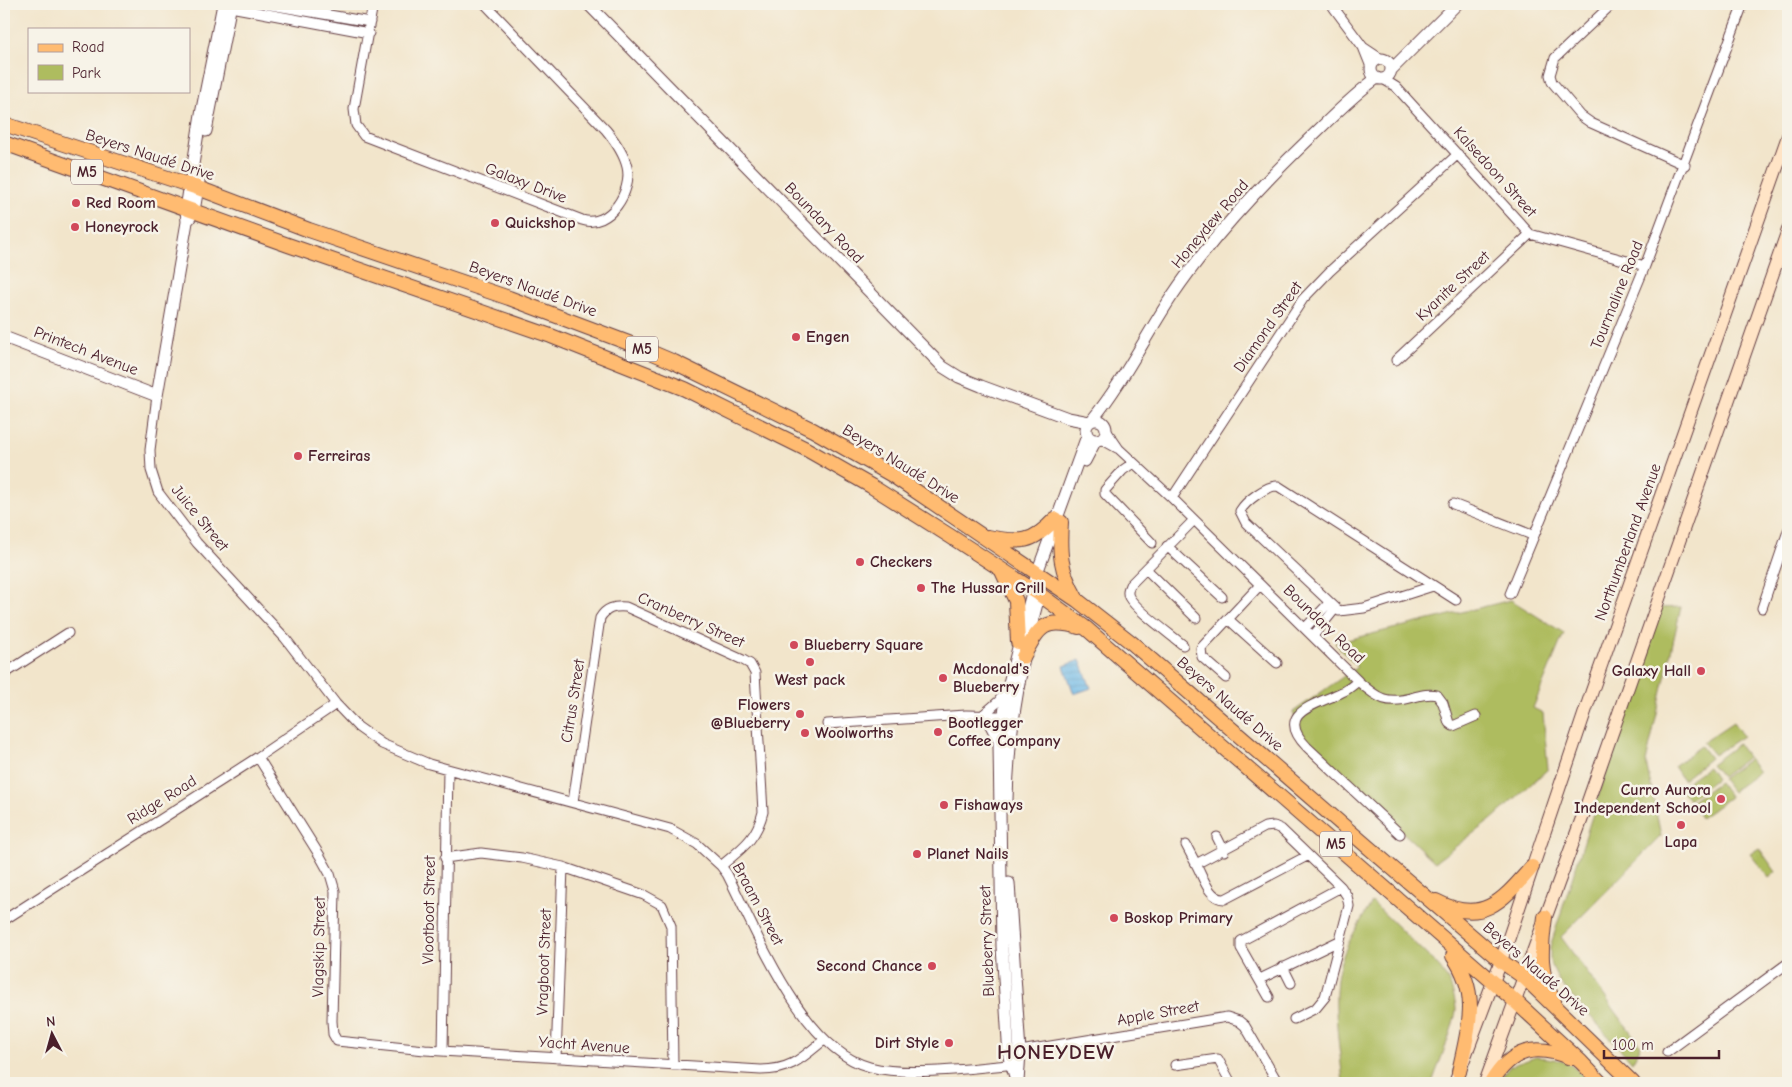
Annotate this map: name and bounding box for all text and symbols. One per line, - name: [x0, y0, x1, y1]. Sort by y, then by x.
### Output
- legend: [28, 28, 190, 92]
- text: Road: [72, 38, 104, 56]
- text: Park: [72, 64, 101, 82]
- street label: Kalsedoon Street: [1450, 123, 1540, 221]
- street label: Beyers Naudé Drive: [83, 126, 217, 184]
- street label: Galaxy Drive: [483, 159, 569, 207]
- road number: M5: [71, 160, 103, 184]
- street label: Honeydew Road: [1168, 176, 1252, 272]
- street label: Boundary Road: [781, 179, 867, 267]
- place label: Red Room: [86, 194, 156, 212]
- marker: Red Room: [70, 197, 82, 209]
- place label: Quickshop: [505, 214, 575, 232]
- marker: Quickshop: [489, 217, 501, 229]
- place label: Honeyrock: [85, 218, 159, 236]
- marker: Honeyrock: [69, 221, 81, 233]
- street label: Tourmaline Road: [1587, 238, 1647, 352]
- street label: Kyanite Street: [1412, 247, 1494, 325]
- street label: Beyers Naudé Drive: [467, 258, 599, 320]
- street label: Diamond Street: [1230, 278, 1306, 376]
- street label: Printech Avenue: [31, 323, 141, 379]
- place label: Engen: [806, 328, 850, 346]
- marker: Engen: [790, 331, 802, 343]
- road number: M5: [626, 336, 658, 362]
- street label: Beyers Naudé Drive: [839, 421, 963, 507]
- place label: Ferreiras: [308, 447, 370, 465]
- marker: Ferreiras: [292, 450, 304, 462]
- street label: Northumberland Avenue: [1591, 461, 1665, 623]
- street label: Juice Street: [168, 481, 233, 555]
- place label: Checkers: [870, 553, 932, 571]
- marker: Checkers: [854, 556, 866, 568]
- place label: The Hussar Grill: [931, 579, 1044, 597]
- street label: Boundary Road: [1280, 581, 1368, 667]
- marker: The Hussar Grill: [915, 582, 927, 594]
- street label: Cranberry Street: [635, 588, 747, 652]
- place label: Blueberry Square: [804, 636, 923, 654]
- marker: Blueberry Square: [788, 639, 800, 651]
- street label: Beyers Naudé Drive: [1173, 653, 1287, 755]
- marker: West pack: [804, 656, 816, 668]
- street label: Citrus Street: [557, 657, 589, 744]
- place label: Mcdonald's Blueberry: [953, 660, 1029, 696]
- place label: Galaxy Hall: [1612, 662, 1691, 680]
- marker: Galaxy Hall: [1695, 665, 1707, 677]
- place label: West pack: [775, 671, 845, 689]
- marker: Mcdonald's Blueberry: [937, 672, 949, 684]
- place label: Flowers @Blueberry: [710, 696, 791, 732]
- marker: Flowers @Blueberry: [794, 708, 806, 720]
- place label: Bootlegger Coffee Company: [948, 714, 1061, 750]
- place label: Woolworths: [815, 724, 894, 742]
- marker: Bootlegger Coffee Company: [932, 726, 944, 738]
- marker: Woolworths: [799, 727, 811, 739]
- street label: Ridge Road: [124, 772, 200, 828]
- place label: Curro Aurora Independent School: [1574, 781, 1711, 817]
- marker: Curro Aurora Independent School: [1715, 793, 1727, 805]
- place label: Fishaways: [954, 796, 1023, 814]
- marker: Fishaways: [938, 799, 950, 811]
- marker: Lapa: [1675, 819, 1687, 831]
- road number: M5: [1320, 832, 1352, 856]
- place label: Lapa: [1665, 833, 1697, 851]
- place label: Planet Nails: [927, 845, 1008, 863]
- marker: Planet Nails: [911, 848, 923, 860]
- street label: Vlootboot Street: [419, 855, 439, 965]
- street label: Braam Street: [729, 860, 788, 949]
- street label: Blueberry Street: [976, 885, 998, 997]
- street label: Vlagskip Street: [309, 896, 329, 998]
- street label: Vragboot Street: [533, 908, 555, 1016]
- place label: Boskop Primary: [1124, 909, 1233, 927]
- marker: Boskop Primary: [1108, 912, 1120, 924]
- street label: Beyers Naudé Drive: [1479, 918, 1593, 1020]
- place label: Second Chance: [817, 957, 922, 975]
- marker: Second Chance: [926, 960, 938, 972]
- street label: Apple Street: [1115, 997, 1201, 1029]
- north arrow: [28, 1010, 78, 1060]
- text: N: [45, 1013, 56, 1030]
- scale bar: [1604, 1027, 1720, 1059]
- street label: Yacht Avenue: [538, 1033, 630, 1057]
- place label: Dirt Style: [875, 1034, 939, 1052]
- text: 100 m: [1612, 1036, 1654, 1054]
- marker: Dirt Style: [943, 1037, 955, 1049]
- district label: HONEYDEW: [997, 1040, 1115, 1064]

